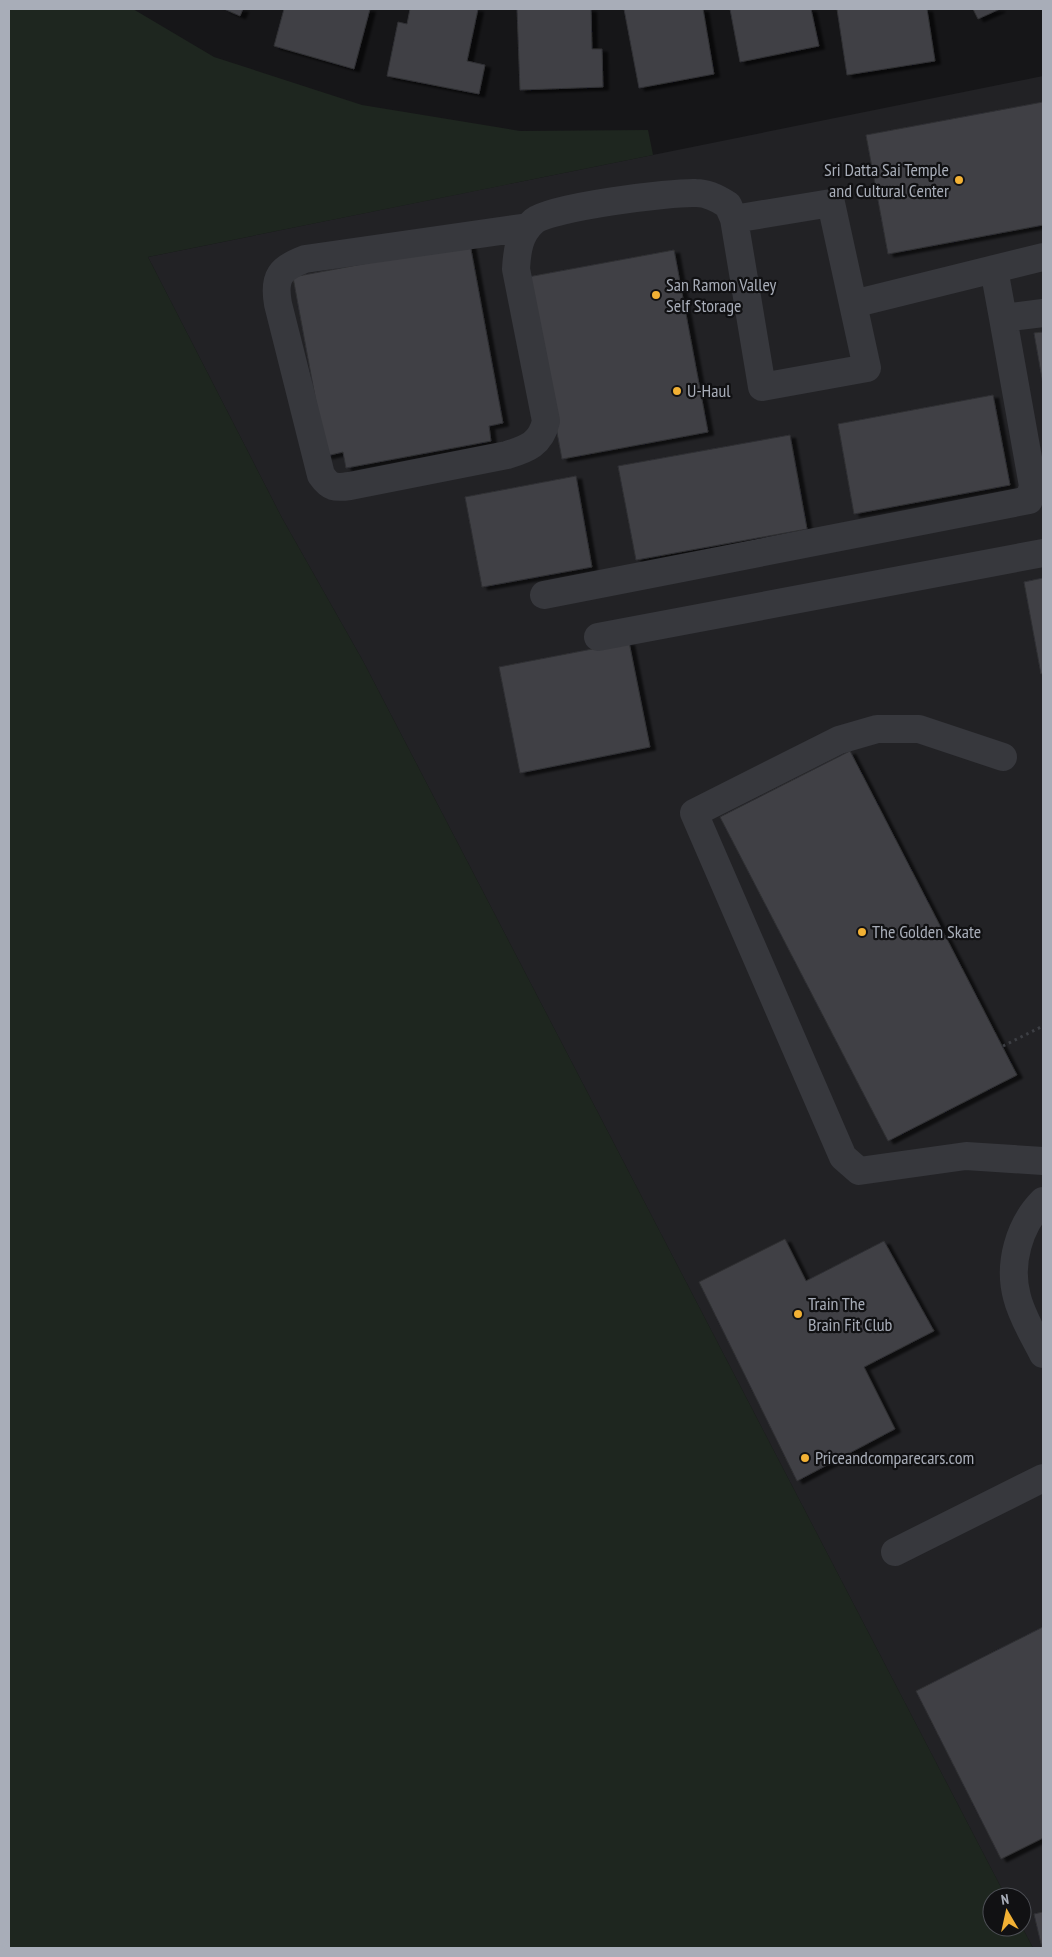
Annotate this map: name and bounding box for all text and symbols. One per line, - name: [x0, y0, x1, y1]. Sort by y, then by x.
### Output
- place label: Sri Datta Sai Temple and Cultural Center: [824, 158, 949, 202]
- marker: Sri Datta Sai Temple and Cultural Center: [953, 174, 965, 186]
- place label: San Ramon Valley Self Storage: [666, 273, 777, 317]
- marker: San Ramon Valley Self Storage: [650, 289, 662, 301]
- place label: U-Haul: [687, 379, 731, 402]
- marker: U-Haul: [671, 385, 683, 397]
- place label: The Golden Skate: [872, 920, 981, 943]
- marker: The Golden Skate: [856, 926, 868, 938]
- place label: Train The Brain Fit Club: [808, 1292, 893, 1336]
- marker: Train The Brain Fit Club: [792, 1308, 804, 1320]
- place label: Priceandcomparecars.com: [815, 1446, 974, 1469]
- marker: Priceandcomparecars.com: [799, 1452, 811, 1464]
- north arrow: [982, 1887, 1032, 1937]
- text: N: [1000, 1890, 1010, 1909]

